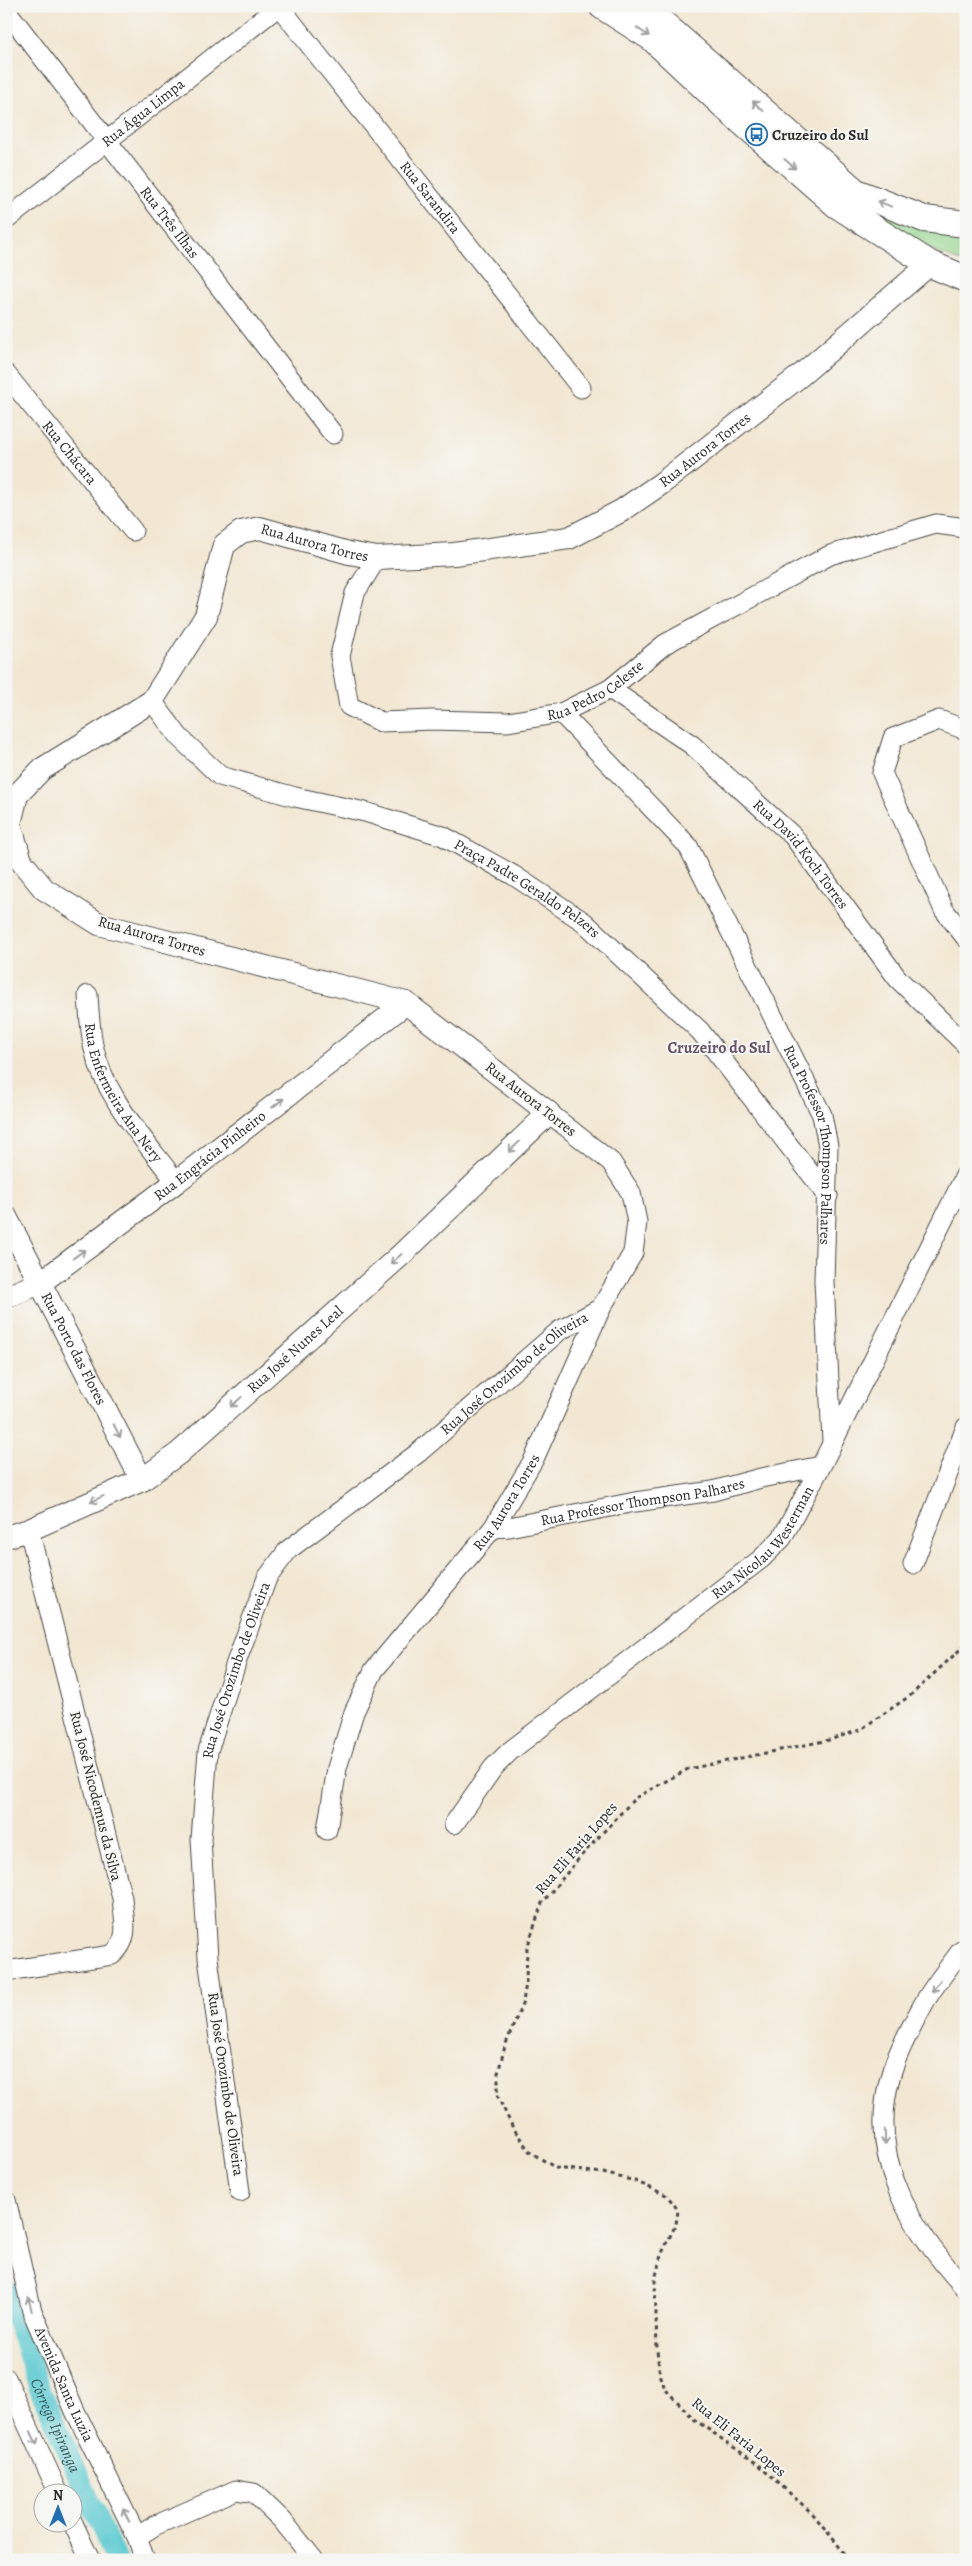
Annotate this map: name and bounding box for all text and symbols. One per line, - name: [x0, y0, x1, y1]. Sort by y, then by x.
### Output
- one-way arrow: [636, 27, 650, 37]
- street label: Rua Água Limpa: [97, 74, 189, 152]
- one-way arrow: [751, 100, 764, 112]
- bus stop icon: Cruzeiro do Sul: [744, 123, 768, 147]
- place label: Cruzeiro do Sul: [772, 125, 869, 145]
- street label: Rua Sarandira: [395, 157, 465, 238]
- one-way arrow: [783, 158, 796, 169]
- street label: Rua Três Ilhas: [135, 182, 204, 262]
- one-way arrow: [878, 198, 893, 207]
- street label: Rua Aurora Torres: [655, 408, 755, 492]
- street label: Rua Chácara: [38, 416, 102, 489]
- street label: Rua Aurora Torres: [258, 519, 370, 566]
- street label: Rua Pedro Celeste: [545, 655, 648, 725]
- street label: Rua David Koch Torres: [749, 795, 853, 913]
- street label: Praça Padre Geraldo Pelzers: [451, 834, 605, 942]
- street label: Rua Aurora Torres: [96, 911, 208, 961]
- street label: Rua Enfermeira Ana Nery: [80, 1022, 167, 1167]
- district label: Cruzeiro do Sul: [668, 1037, 771, 1059]
- street label: Rua Professor Thompson Palhares: [779, 1042, 838, 1245]
- street label: Rua Aurora Torres: [481, 1057, 581, 1141]
- one-way arrow: [271, 1097, 284, 1108]
- street label: Rua Engrácia Pinheiro: [149, 1106, 270, 1205]
- one-way arrow: [508, 1141, 520, 1153]
- one-way arrow: [72, 1249, 86, 1259]
- one-way arrow: [390, 1253, 403, 1264]
- street label: Rua Porto das Flores: [37, 1289, 111, 1408]
- street label: Rua José Nunes Leal: [243, 1301, 348, 1398]
- street label: Rua José Orozimbo de Oliveira: [436, 1307, 592, 1439]
- one-way arrow: [229, 1396, 242, 1408]
- one-way arrow: [113, 1423, 122, 1438]
- street label: Rua Aurora Torres: [468, 1451, 545, 1555]
- street label: Rua Professor Thompson Palhares: [539, 1473, 747, 1531]
- street label: Rua Nicolau Westerman: [707, 1482, 818, 1604]
- one-way arrow: [90, 1495, 105, 1505]
- street label: Rua José Orozimbo de Oliveira: [197, 1579, 275, 1759]
- street label: Rua José Nicodemus da Silva: [65, 1709, 127, 1883]
- street label: Rua Eli Faria Lopes: [530, 1798, 622, 1898]
- one-way arrow: [931, 1979, 941, 1993]
- street label: Rua José Orozimbo de Oliveira: [203, 1991, 249, 2177]
- one-way arrow: [880, 2129, 889, 2145]
- one-way arrow: [25, 2296, 34, 2312]
- street label: Avenida Santa Luzia: [30, 2323, 99, 2445]
- water label: Córrego Ipiranga: [25, 2375, 86, 2477]
- street label: Rua Eli Faria Lopes: [688, 2393, 790, 2481]
- one-way arrow: [29, 2430, 39, 2445]
- north arrow: [32, 2484, 82, 2534]
- text: N: [53, 2486, 63, 2505]
- one-way arrow: [121, 2508, 130, 2523]

